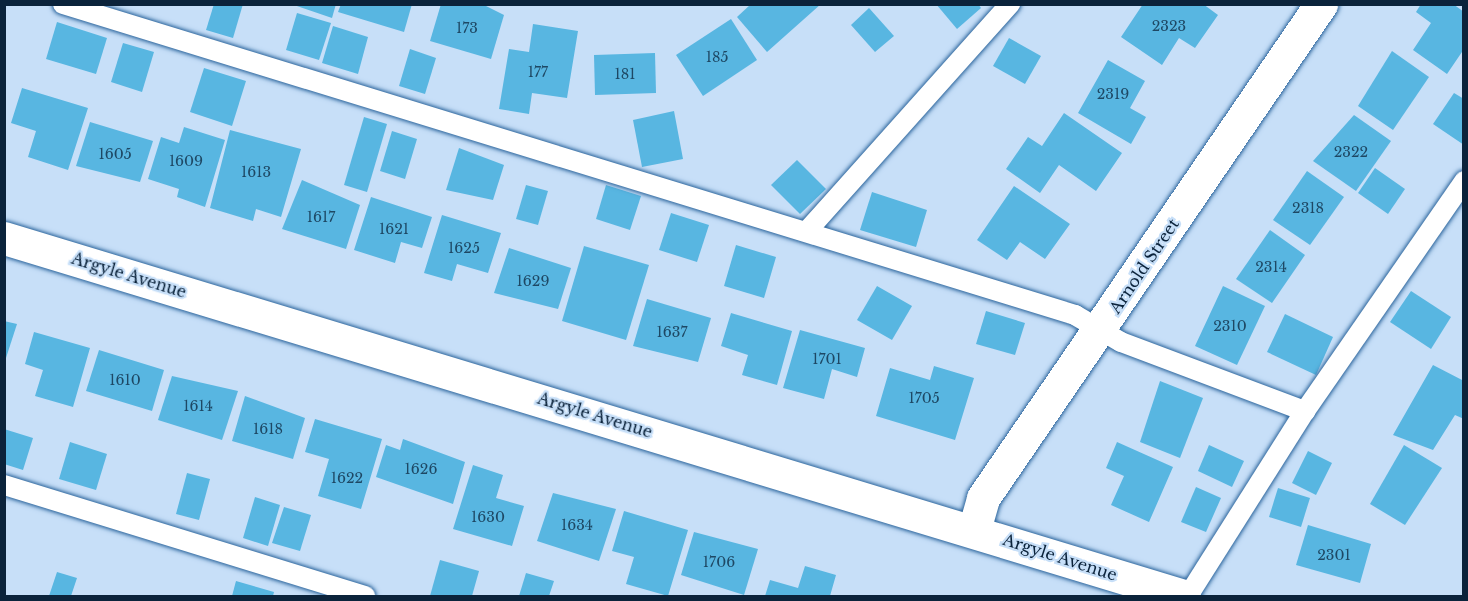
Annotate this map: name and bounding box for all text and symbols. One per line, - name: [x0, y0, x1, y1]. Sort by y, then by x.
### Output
- house number: 2323: [1152, 18, 1186, 34]
- house number: 173: [456, 20, 478, 36]
- house number: 185: [706, 49, 728, 65]
- house number: 177: [528, 64, 548, 80]
- house number: 181: [615, 66, 635, 82]
- house number: 2319: [1097, 86, 1129, 102]
- house number: 2322: [1334, 144, 1368, 160]
- house number: 1605: [98, 146, 132, 162]
- house number: 1609: [169, 153, 203, 169]
- house number: 1613: [241, 164, 271, 180]
- house number: 2318: [1292, 200, 1324, 216]
- house number: 1617: [307, 209, 335, 225]
- street label: Arnold Street: [1105, 215, 1183, 317]
- house number: 1621: [379, 221, 409, 237]
- house number: 1625: [448, 240, 480, 256]
- street label: Argyle Avenue: [69, 248, 189, 302]
- house number: 2314: [1255, 259, 1287, 275]
- house number: 1629: [517, 273, 549, 289]
- house number: 2310: [1213, 318, 1247, 334]
- house number: 1637: [657, 324, 687, 340]
- house number: 1701: [812, 351, 842, 367]
- house number: 1610: [109, 372, 141, 388]
- street label: Argyle Avenue: [535, 388, 655, 442]
- house number: 1705: [908, 390, 940, 406]
- house number: 1614: [183, 398, 213, 414]
- house number: 1618: [253, 421, 283, 437]
- house number: 1626: [405, 461, 437, 477]
- house number: 1622: [331, 470, 363, 486]
- house number: 1630: [471, 509, 505, 525]
- house number: 1634: [561, 517, 593, 533]
- street label: Argyle Avenue: [1000, 529, 1120, 585]
- house number: 2301: [1317, 547, 1351, 563]
- house number: 1706: [703, 554, 735, 570]

